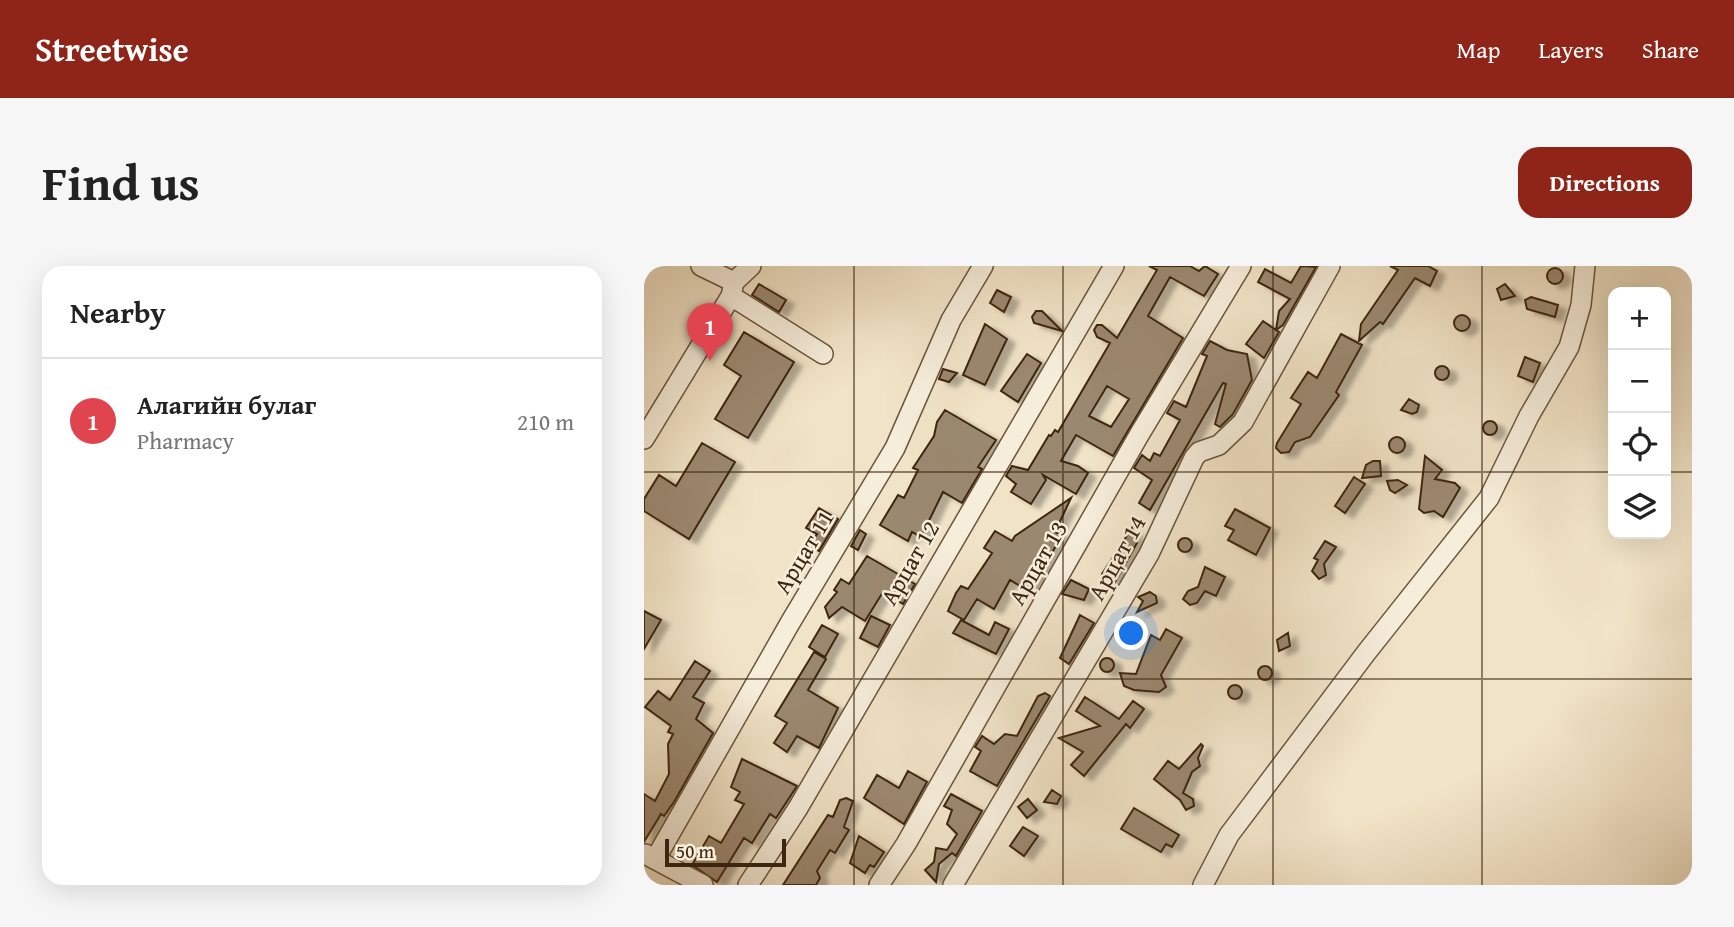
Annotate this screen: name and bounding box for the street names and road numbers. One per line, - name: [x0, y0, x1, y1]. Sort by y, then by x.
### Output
- street label: Арцат 11: [765, 503, 842, 600]
- street label: Арцат 14: [1079, 509, 1154, 607]
- street label: Арцат 12: [871, 514, 948, 612]
- street label: Арцат 13: [999, 514, 1076, 612]

